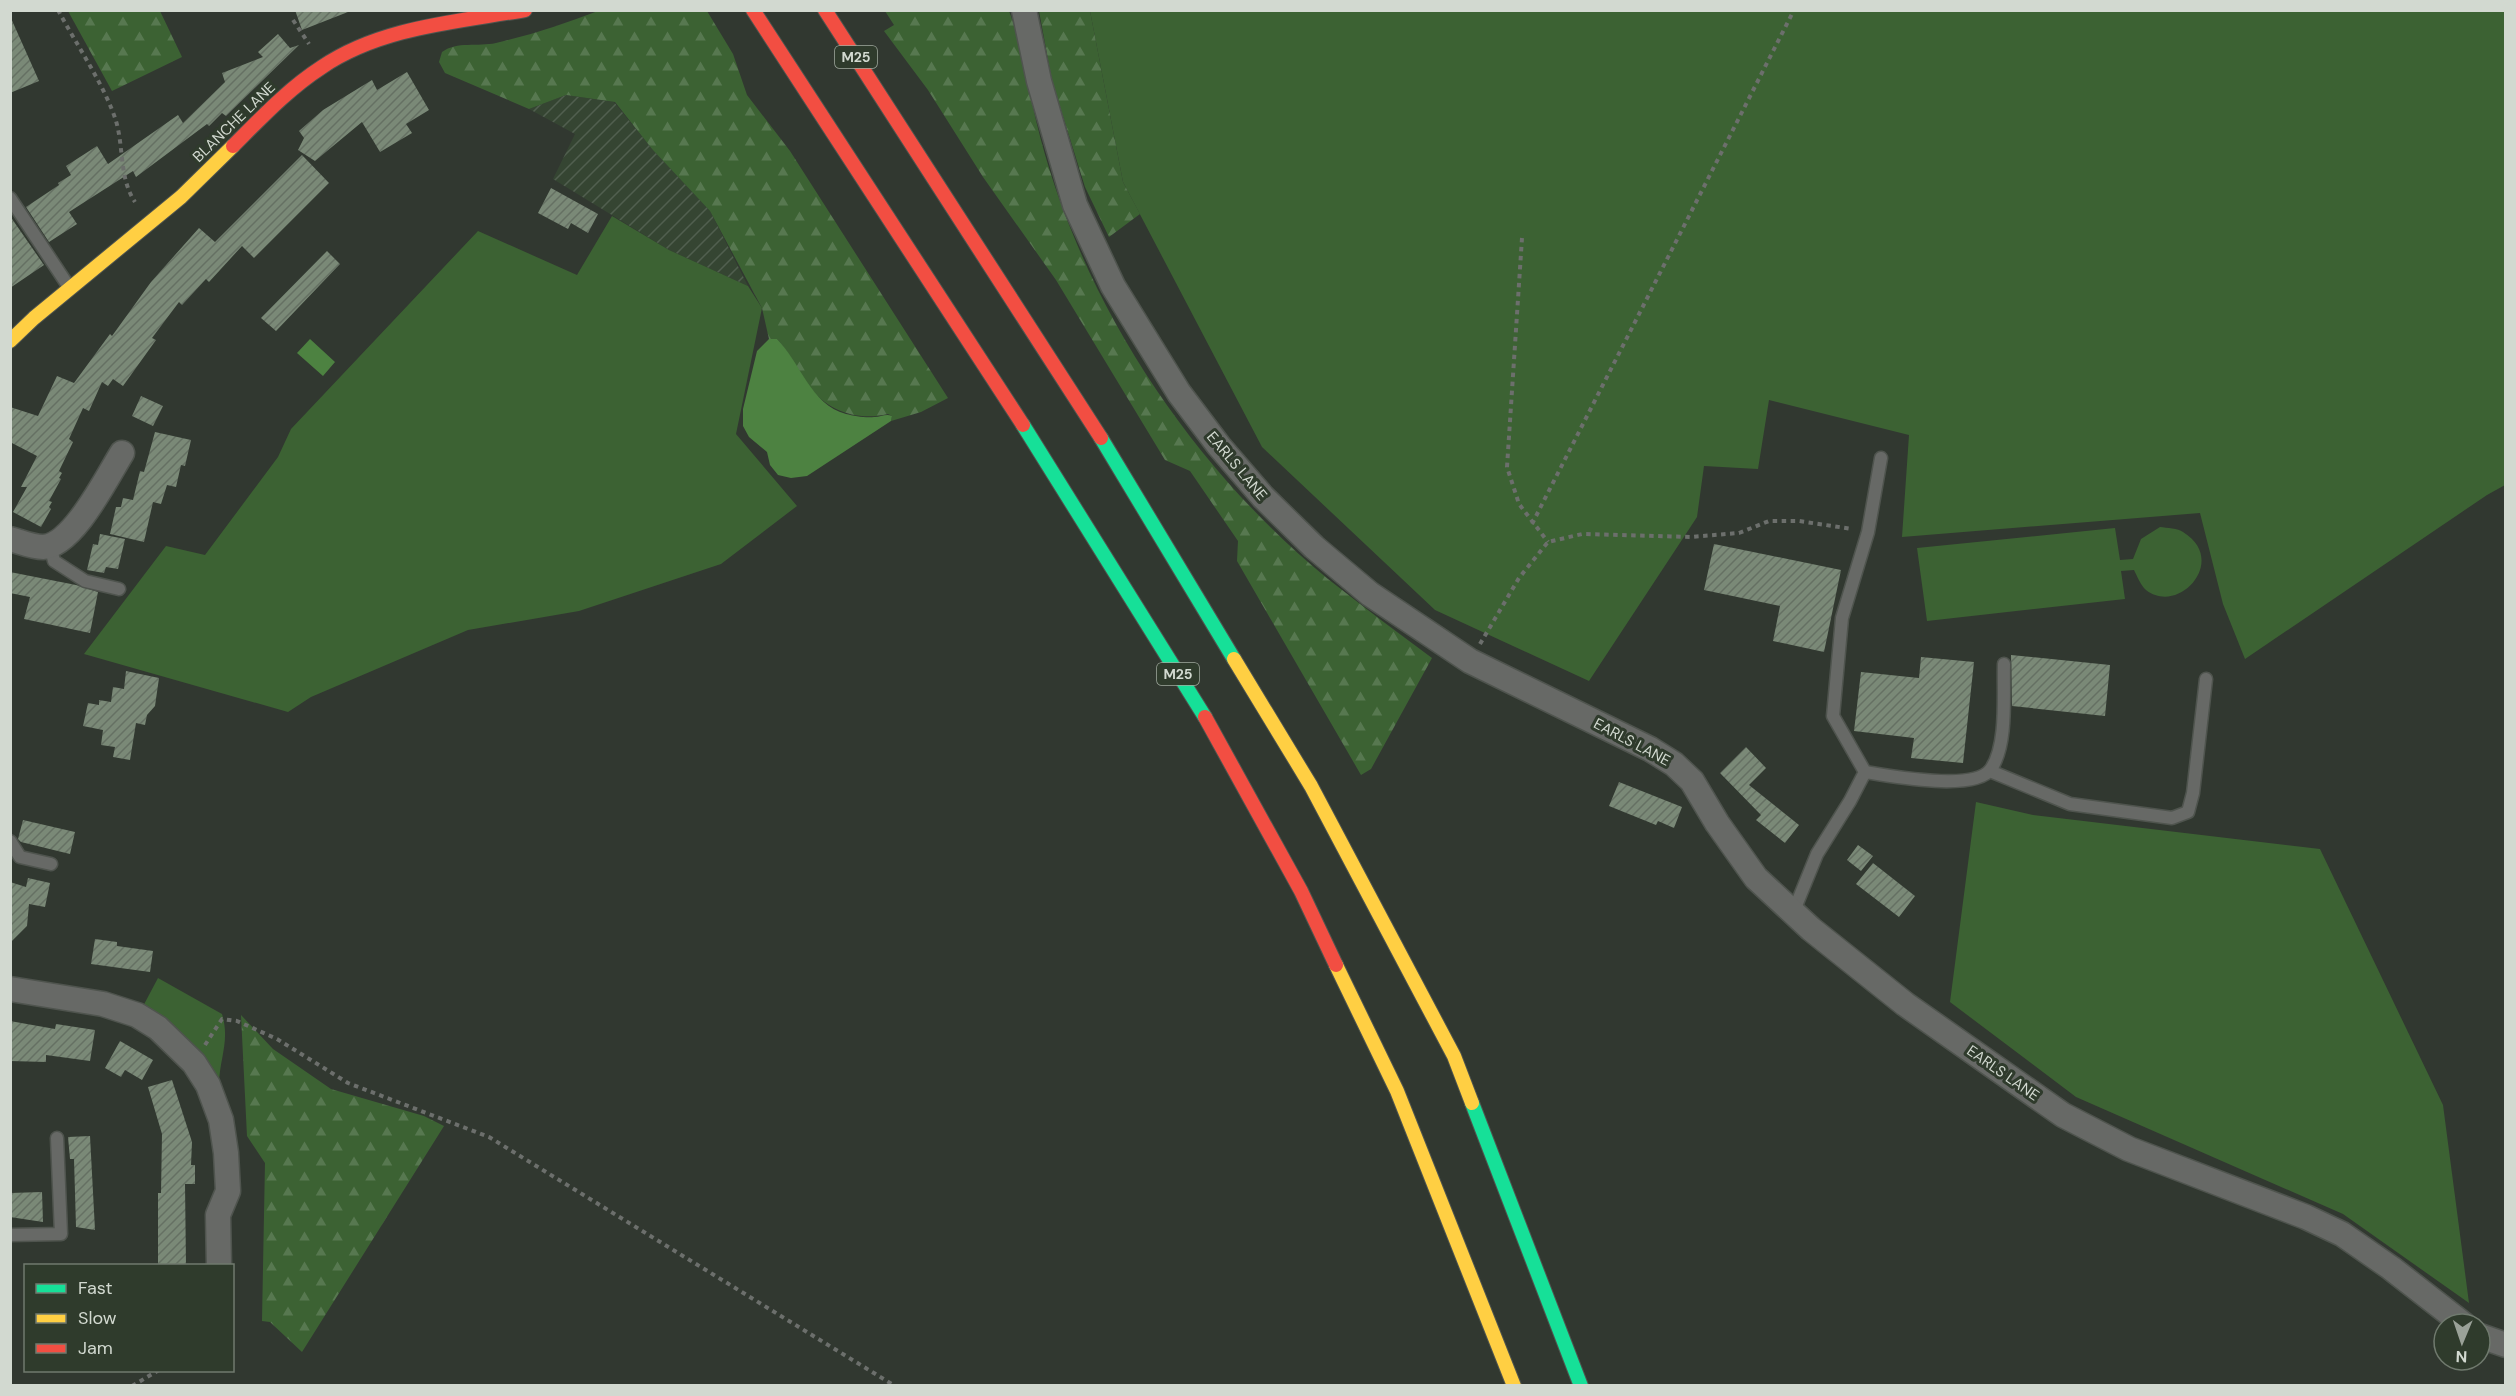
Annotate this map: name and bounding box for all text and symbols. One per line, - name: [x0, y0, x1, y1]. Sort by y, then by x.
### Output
- road number: M25: [835, 46, 877, 68]
- street label: BLANCHE LANE: [188, 77, 280, 167]
- street label: EARLS LANE: [1202, 427, 1272, 505]
- road number: M25: [1157, 663, 1199, 685]
- street label: EARLS LANE: [1590, 713, 1674, 771]
- street label: EARLS LANE: [1963, 1041, 2043, 1105]
- legend: [24, 1264, 234, 1372]
- text: Fast: [78, 1276, 113, 1300]
- text: Slow: [78, 1306, 117, 1330]
- north arrow: [2432, 1312, 2492, 1372]
- text: Jam: [78, 1336, 113, 1360]
- text: N: [2455, 1346, 2468, 1367]

